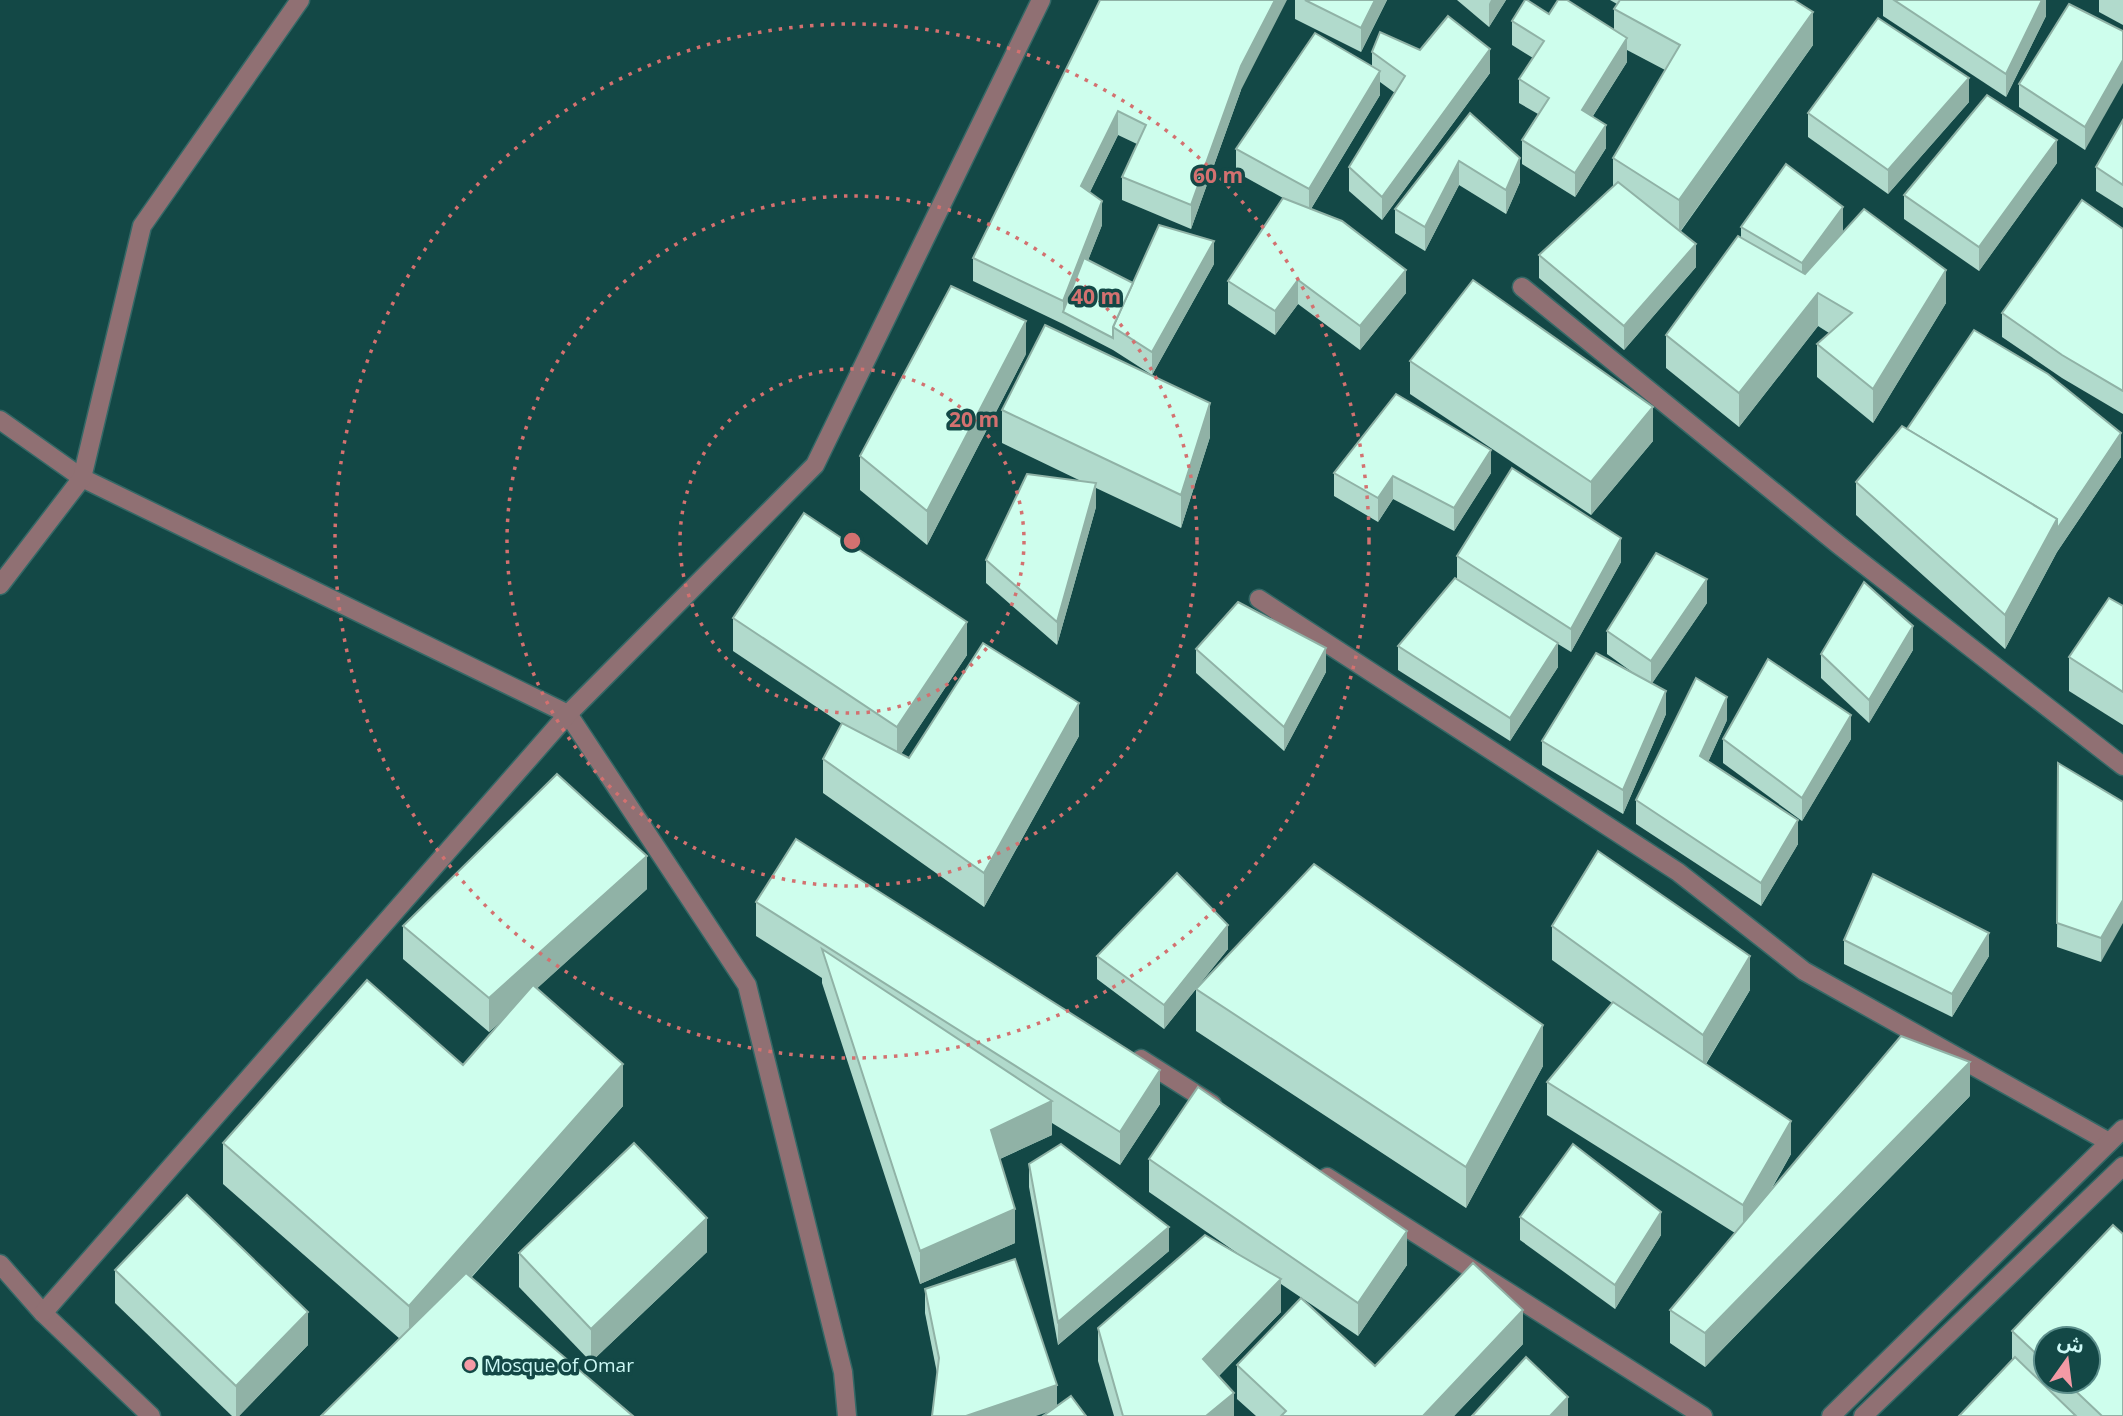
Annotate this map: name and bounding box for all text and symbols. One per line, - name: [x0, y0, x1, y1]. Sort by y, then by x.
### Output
- text: 60 m: [1193, 161, 1243, 189]
- text: 40 m: [1071, 282, 1121, 310]
- text: 20 m: [949, 405, 999, 433]
- centre of rings: [840, 529, 864, 553]
- north arrow: [2032, 1325, 2102, 1395]
- text: ش: [2055, 1328, 2087, 1359]
- place label: Mosque of Omar: [484, 1352, 634, 1378]
- marker: Mosque of Omar: [462, 1357, 478, 1373]

